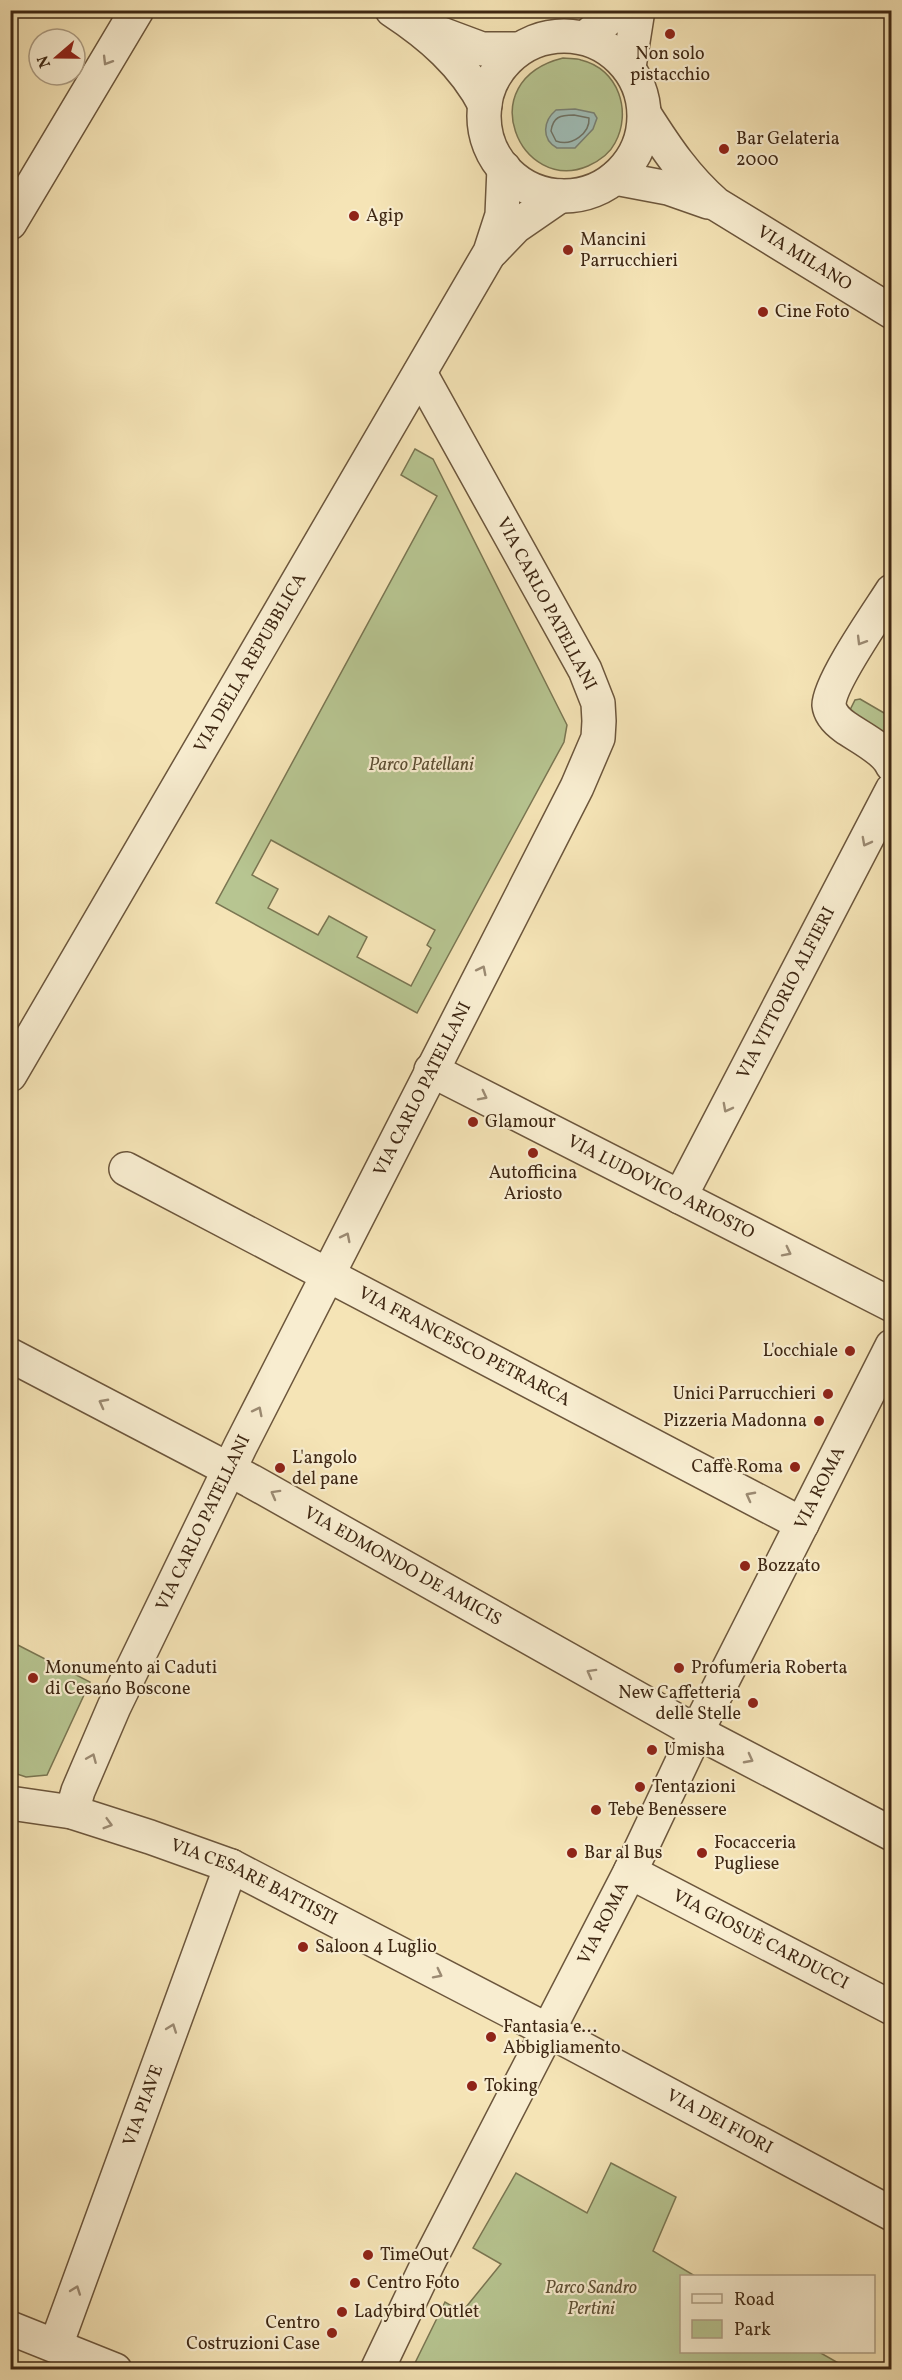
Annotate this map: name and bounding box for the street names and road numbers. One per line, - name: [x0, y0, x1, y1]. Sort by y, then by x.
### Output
- street label: VIA MILANO: [752, 219, 857, 297]
- street label: VIA CARLO PATELLANI: [490, 513, 602, 695]
- street label: VIA DELLA REPUBBLICA: [188, 568, 313, 757]
- street label: VIA VITTORIO ALFIERI: [731, 903, 841, 1084]
- street label: VIA CARLO PATELLANI: [368, 998, 478, 1181]
- street label: VIA LUDOVICO ARIOSTO: [563, 1129, 759, 1245]
- street label: VIA FRANCESCO PETRARCA: [354, 1281, 575, 1413]
- street label: VIA CARLO PATELLANI: [150, 1430, 257, 1615]
- street label: VIA ROMA: [789, 1442, 852, 1534]
- street label: VIA EDMONDO DE AMICIS: [299, 1501, 506, 1632]
- street label: VIA CESARE BATTISTI: [167, 1833, 342, 1932]
- street label: VIA ROMA: [572, 1877, 635, 1969]
- street label: VIA GIOSUÈ CARDUCCI: [668, 1884, 853, 1996]
- street label: VIA PIAVE: [117, 2061, 170, 2150]
- street label: VIA DEI FIORI: [662, 2083, 777, 2160]

